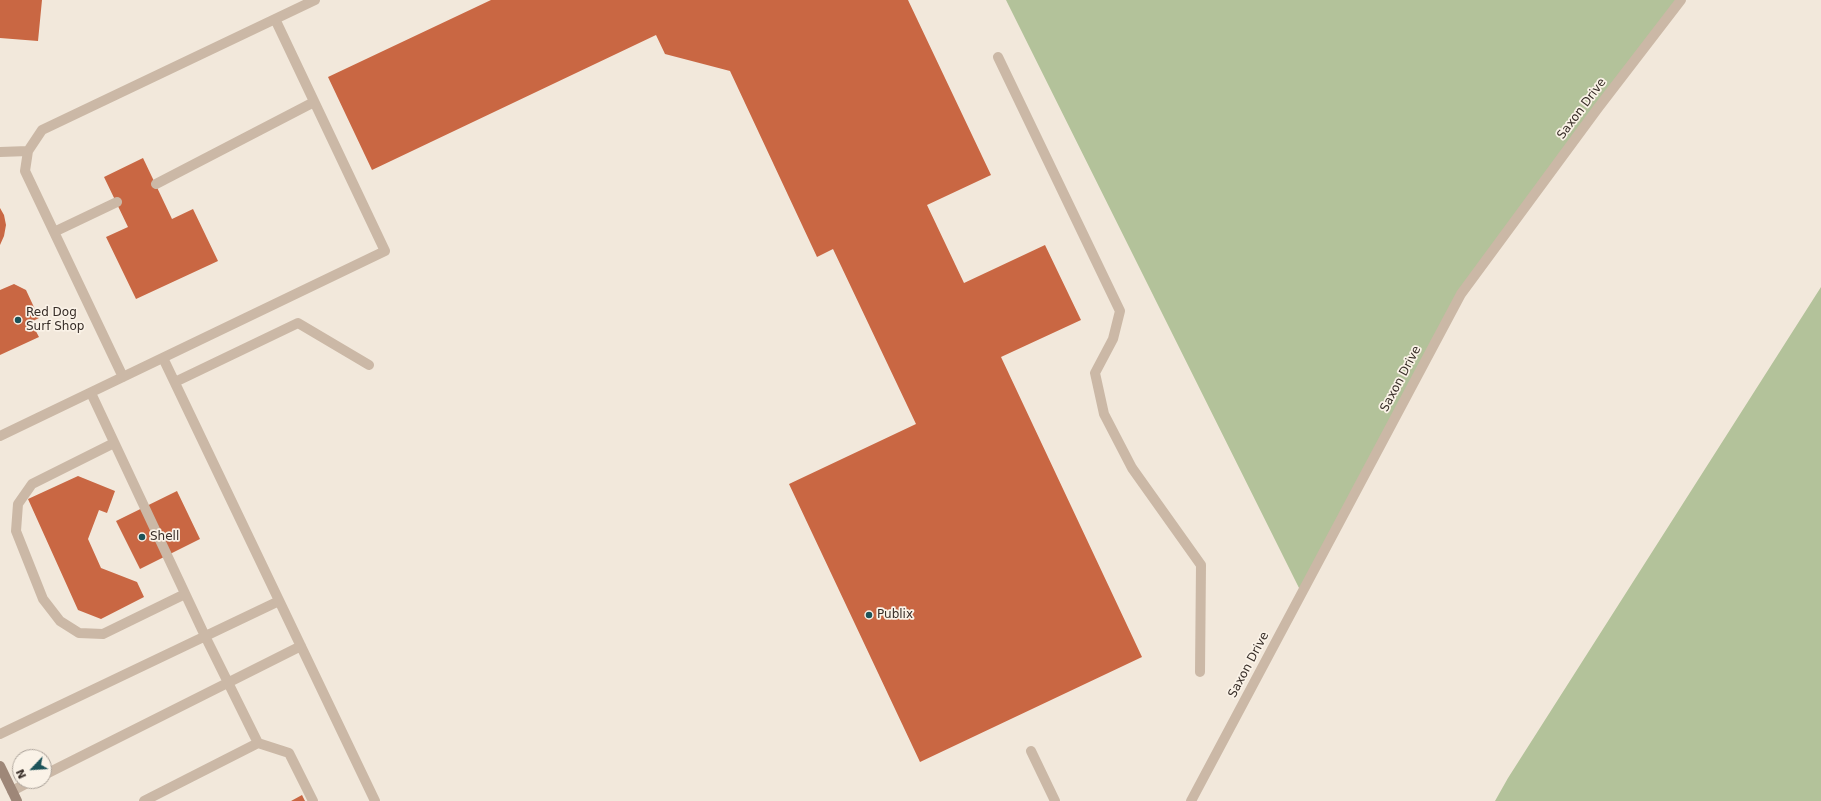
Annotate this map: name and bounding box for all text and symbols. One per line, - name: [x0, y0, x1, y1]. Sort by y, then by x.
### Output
- street label: Saxon Drive: [1554, 76, 1610, 142]
- place label: Red Dog Surf Shop: [26, 306, 84, 334]
- marker: Red Dog Surf Shop: [13, 315, 23, 325]
- street label: Saxon Drive: [1378, 344, 1424, 414]
- place label: Shell: [150, 530, 179, 544]
- marker: Shell: [137, 532, 147, 542]
- place label: Publix: [877, 608, 913, 622]
- marker: Publix: [864, 610, 874, 620]
- street label: Saxon Drive: [1226, 630, 1272, 700]
- north arrow: [12, 749, 52, 789]
- text: N: [14, 767, 29, 781]

